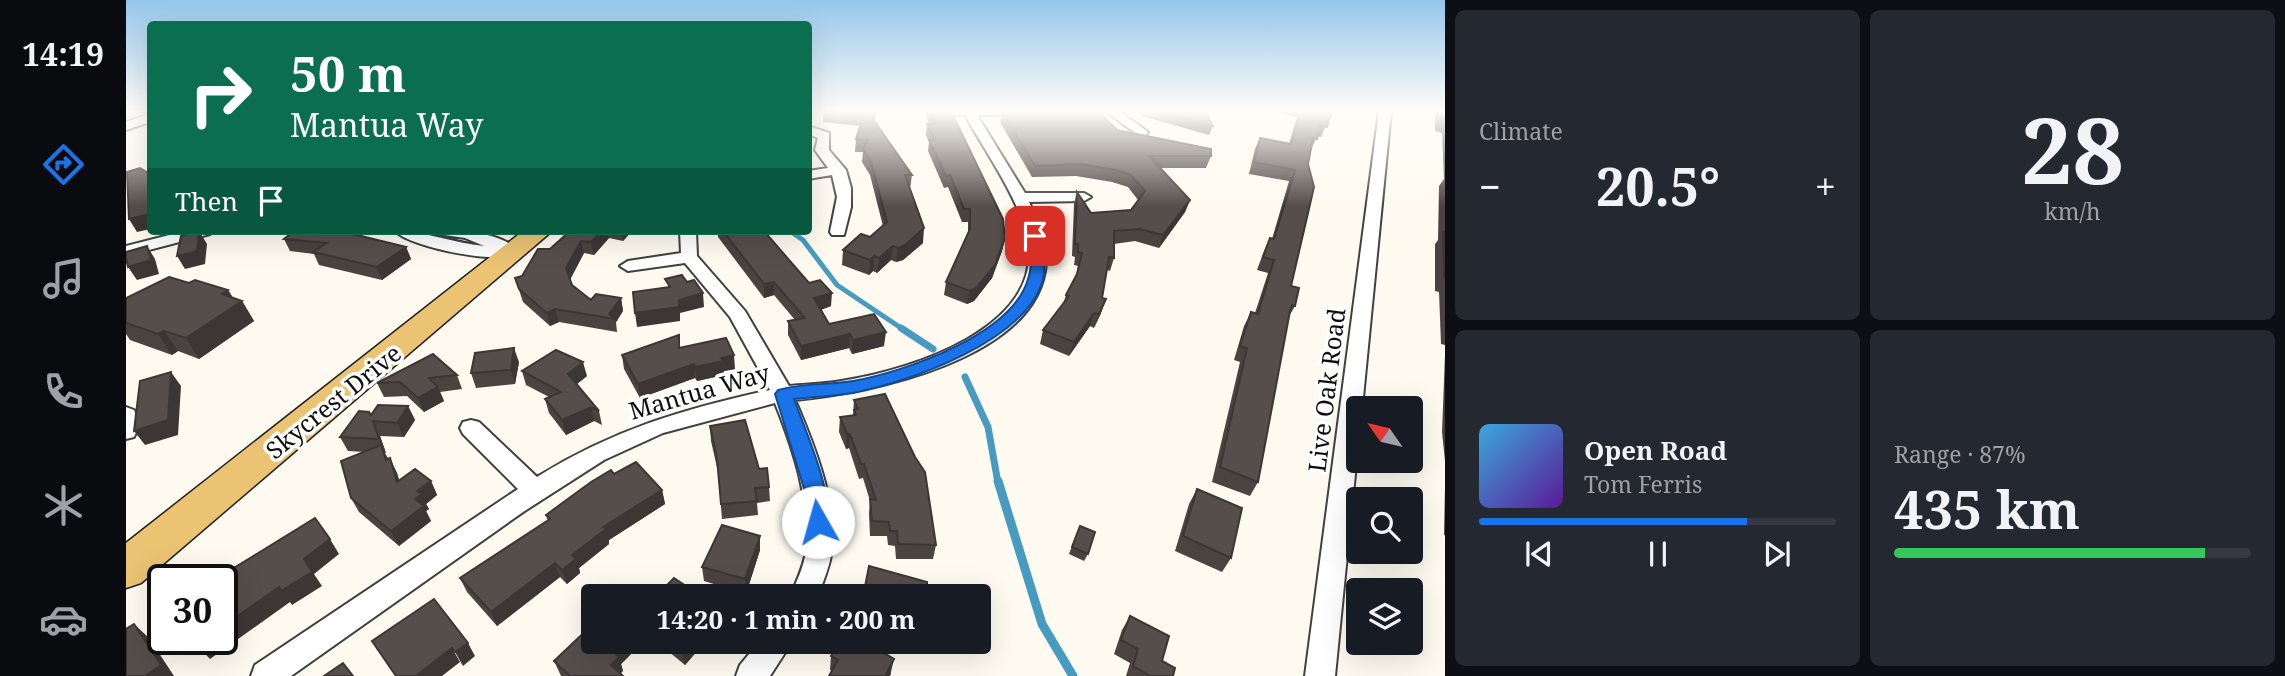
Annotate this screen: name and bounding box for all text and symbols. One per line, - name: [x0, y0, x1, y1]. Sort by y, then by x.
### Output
- text: 14:19: [22, 32, 104, 75]
- text: 50 m: [290, 40, 406, 106]
- icon: right: [175, 49, 266, 140]
- text: 28: [2021, 87, 2124, 211]
- text: Mantua Way: [290, 103, 483, 146]
- text: Climate: [1479, 115, 1563, 147]
- icon: directions: [39, 140, 88, 189]
- text: 20.5°: [1596, 150, 1720, 221]
- text: −: [1479, 160, 1501, 212]
- text: +: [1815, 160, 1836, 212]
- icon: arrive: [252, 182, 290, 220]
- text: Then: [175, 183, 238, 219]
- text: km/h: [2044, 195, 2101, 227]
- pin: [1005, 206, 1065, 266]
- icon: arrive: [1016, 217, 1054, 255]
- icon: music: [39, 254, 88, 303]
- street label: Live Oak Road: [1300, 306, 1352, 474]
- street label: Skycrest Drive: [258, 336, 408, 466]
- street label: Mantua Way: [625, 355, 774, 427]
- icon: phone: [39, 367, 88, 416]
- north arrow: [1346, 396, 1423, 472]
- map controls: [1346, 396, 1423, 655]
- text: Open Road: [1584, 432, 1727, 468]
- text: Range · 87%: [1894, 438, 2026, 470]
- text: Tom Ferris: [1584, 468, 1702, 500]
- text: 435 km: [1894, 473, 2080, 544]
- icon: climate: [39, 481, 88, 530]
- position arrow: [781, 485, 855, 559]
- button: search: [1346, 487, 1423, 564]
- icon: previous: [1520, 535, 1558, 573]
- icon: pause: [1639, 535, 1677, 573]
- icon: next: [1758, 535, 1796, 573]
- speed limit sign: 30: [147, 564, 238, 655]
- button: layers: [1346, 578, 1423, 655]
- icon: car: [39, 595, 88, 644]
- text: 14:20 · 1 min · 200 m: [656, 601, 916, 637]

